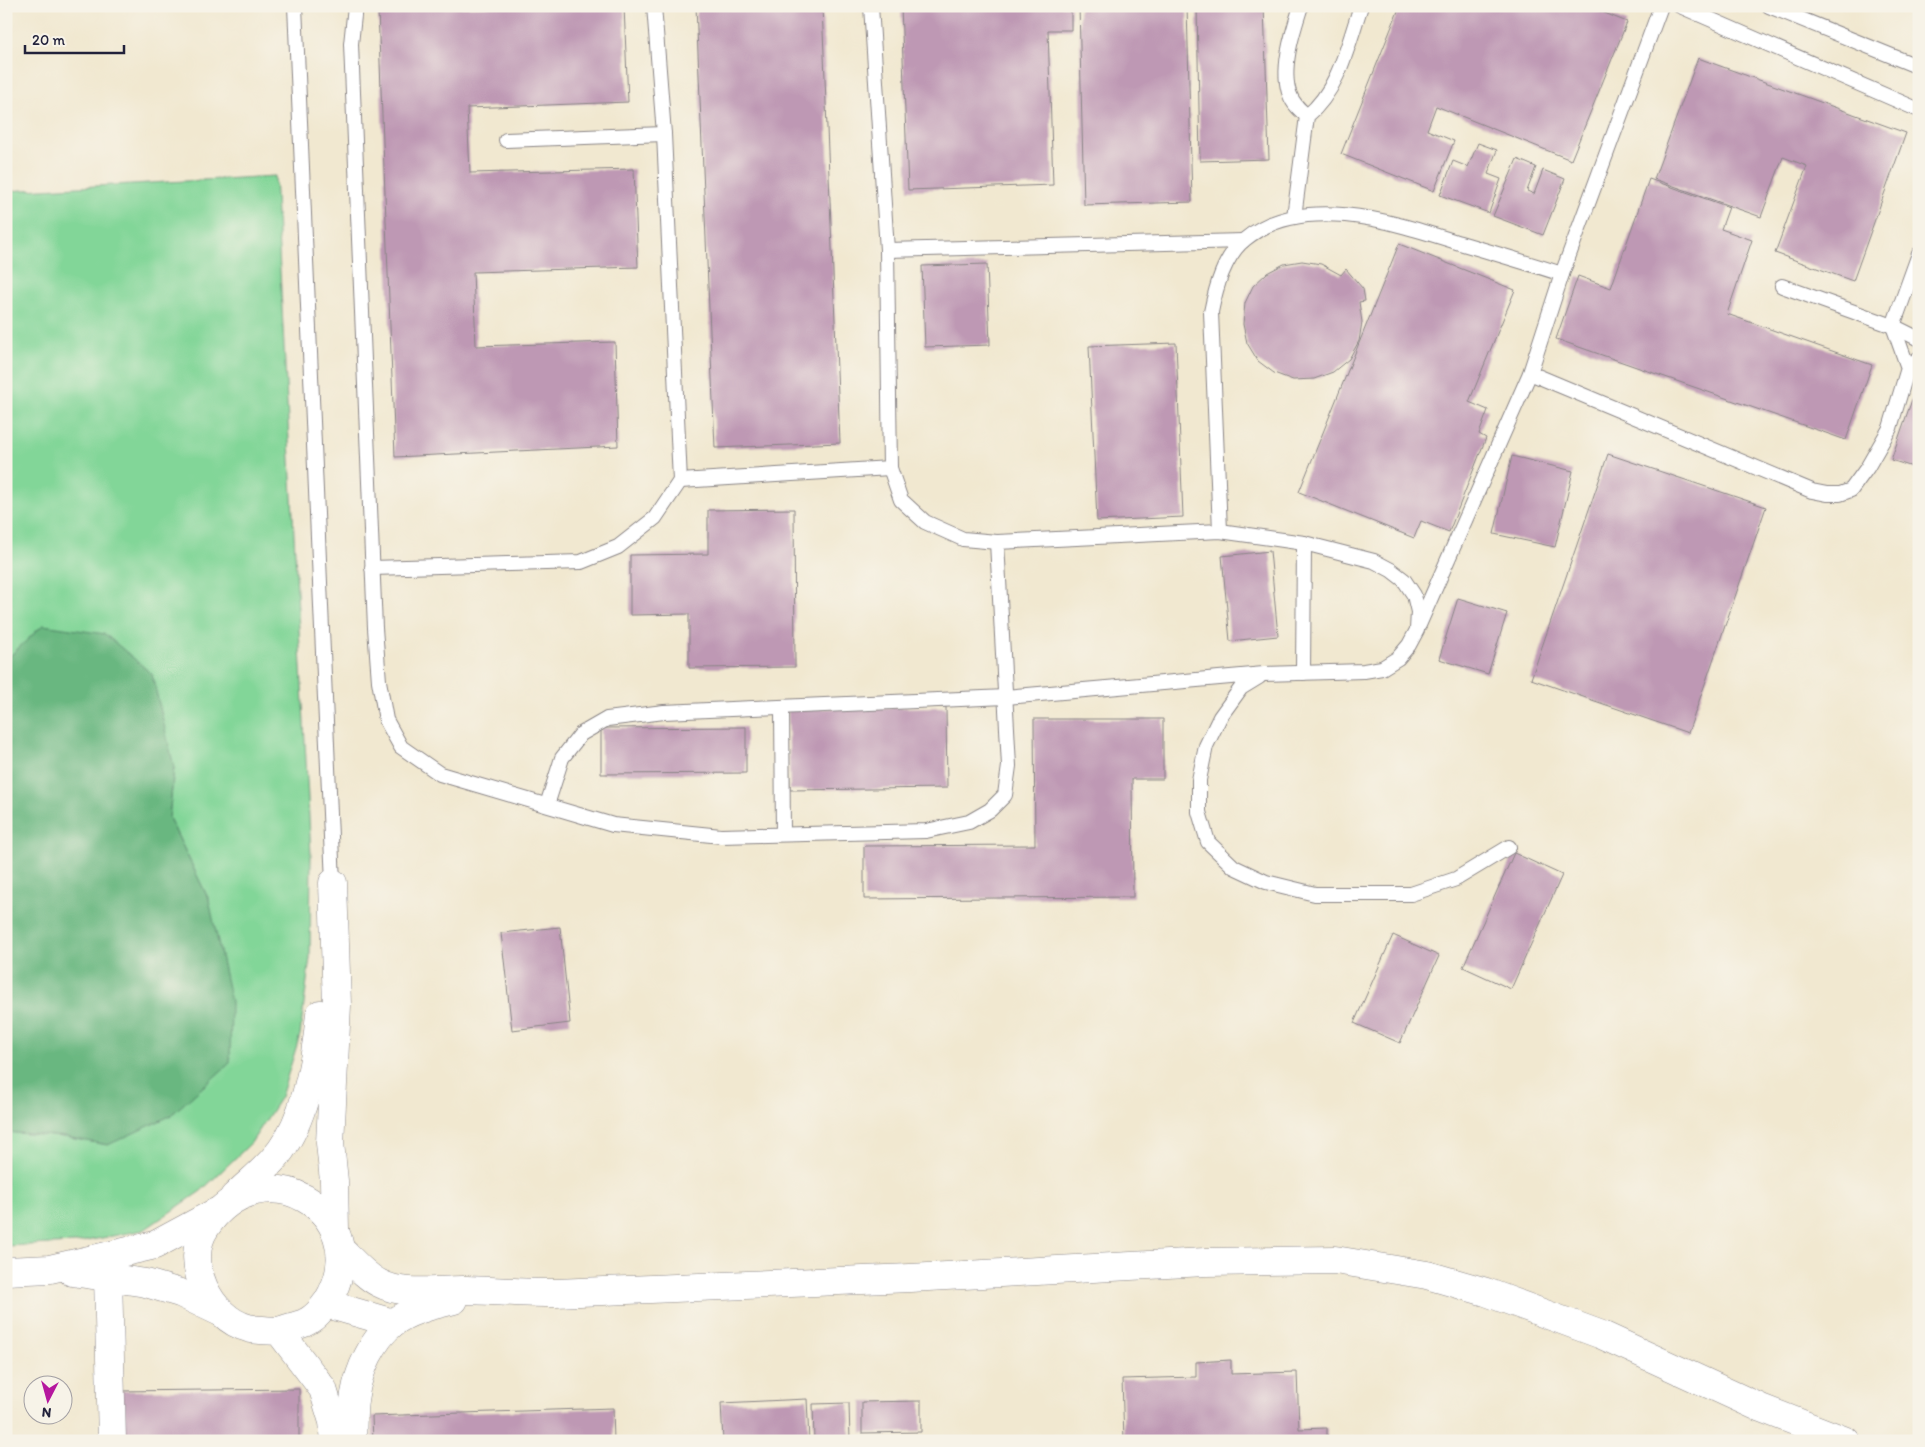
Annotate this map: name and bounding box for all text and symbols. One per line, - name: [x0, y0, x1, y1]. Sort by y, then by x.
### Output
- scale bar: [25, 22, 124, 54]
- text: 20 m: [32, 31, 66, 49]
- north arrow: [22, 1374, 72, 1424]
- text: N: [41, 1403, 52, 1421]

